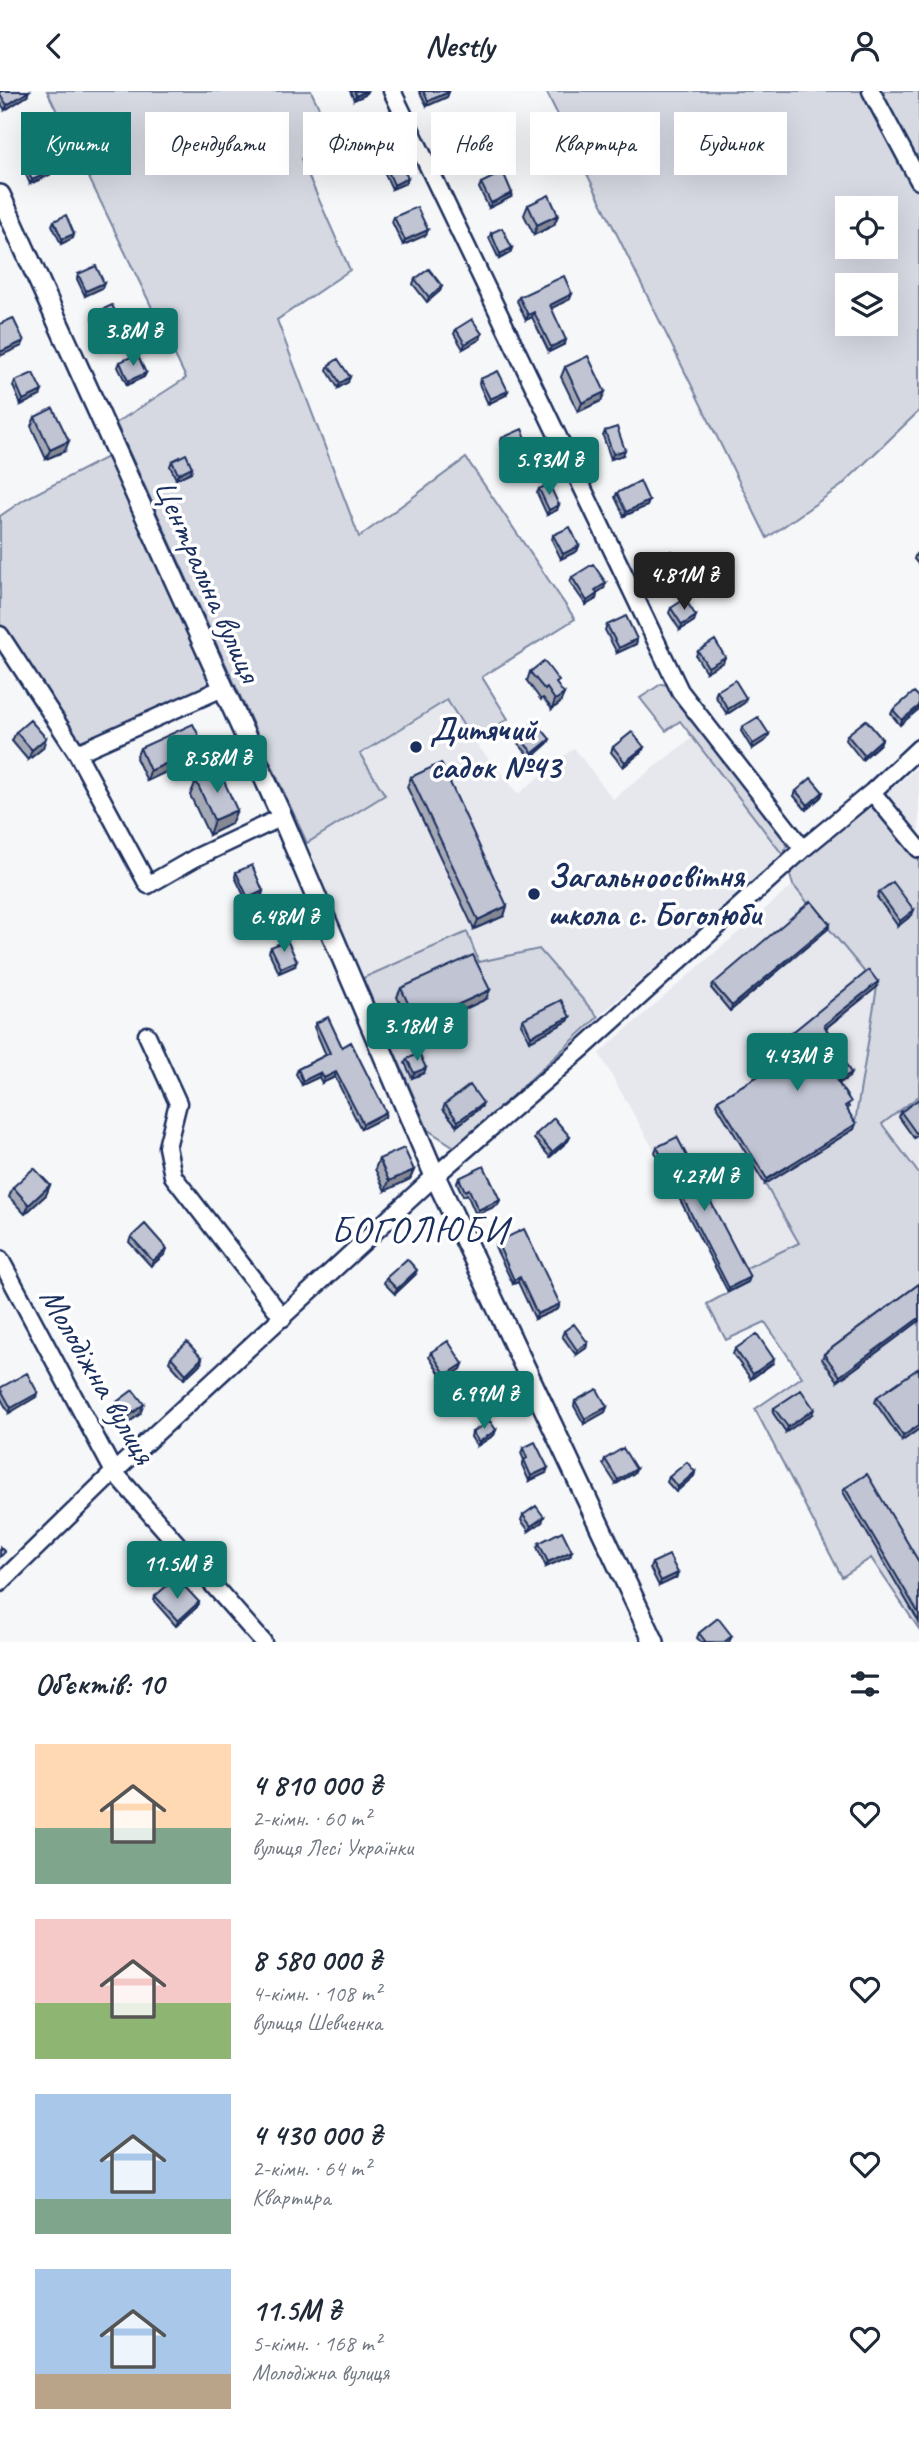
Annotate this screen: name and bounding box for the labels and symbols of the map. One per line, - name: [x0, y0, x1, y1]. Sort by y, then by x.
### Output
- pin: 3.8M ₴: [76, 309, 190, 368]
- pin: 5.93M ₴: [484, 437, 614, 497]
- street label: Центральна вулиця: [145, 473, 273, 691]
- pin: 4.81M ₴: [619, 553, 749, 612]
- place label: Дитячий садок №43: [430, 708, 564, 788]
- pin: 8.58M ₴: [152, 735, 282, 795]
- marker: Дитячий садок №43: [408, 739, 424, 755]
- place label: Загальноосвітня школа с. Боголюби: [548, 855, 763, 935]
- marker: Загальноосвітня школа с. Боголюби: [526, 886, 542, 902]
- pin: 6.48M ₴: [219, 895, 349, 954]
- pin: 3.18M ₴: [352, 1003, 482, 1063]
- pin: 4.43M ₴: [732, 1033, 862, 1093]
- pin: 4.27M ₴: [639, 1153, 769, 1213]
- district label: БОГОЛЮБИ: [331, 1206, 513, 1253]
- street label: Молодіжна вулиця: [31, 1280, 166, 1472]
- pin: 6.99M ₴: [419, 1371, 549, 1431]
- pin: 11.5M ₴: [112, 1541, 242, 1601]

